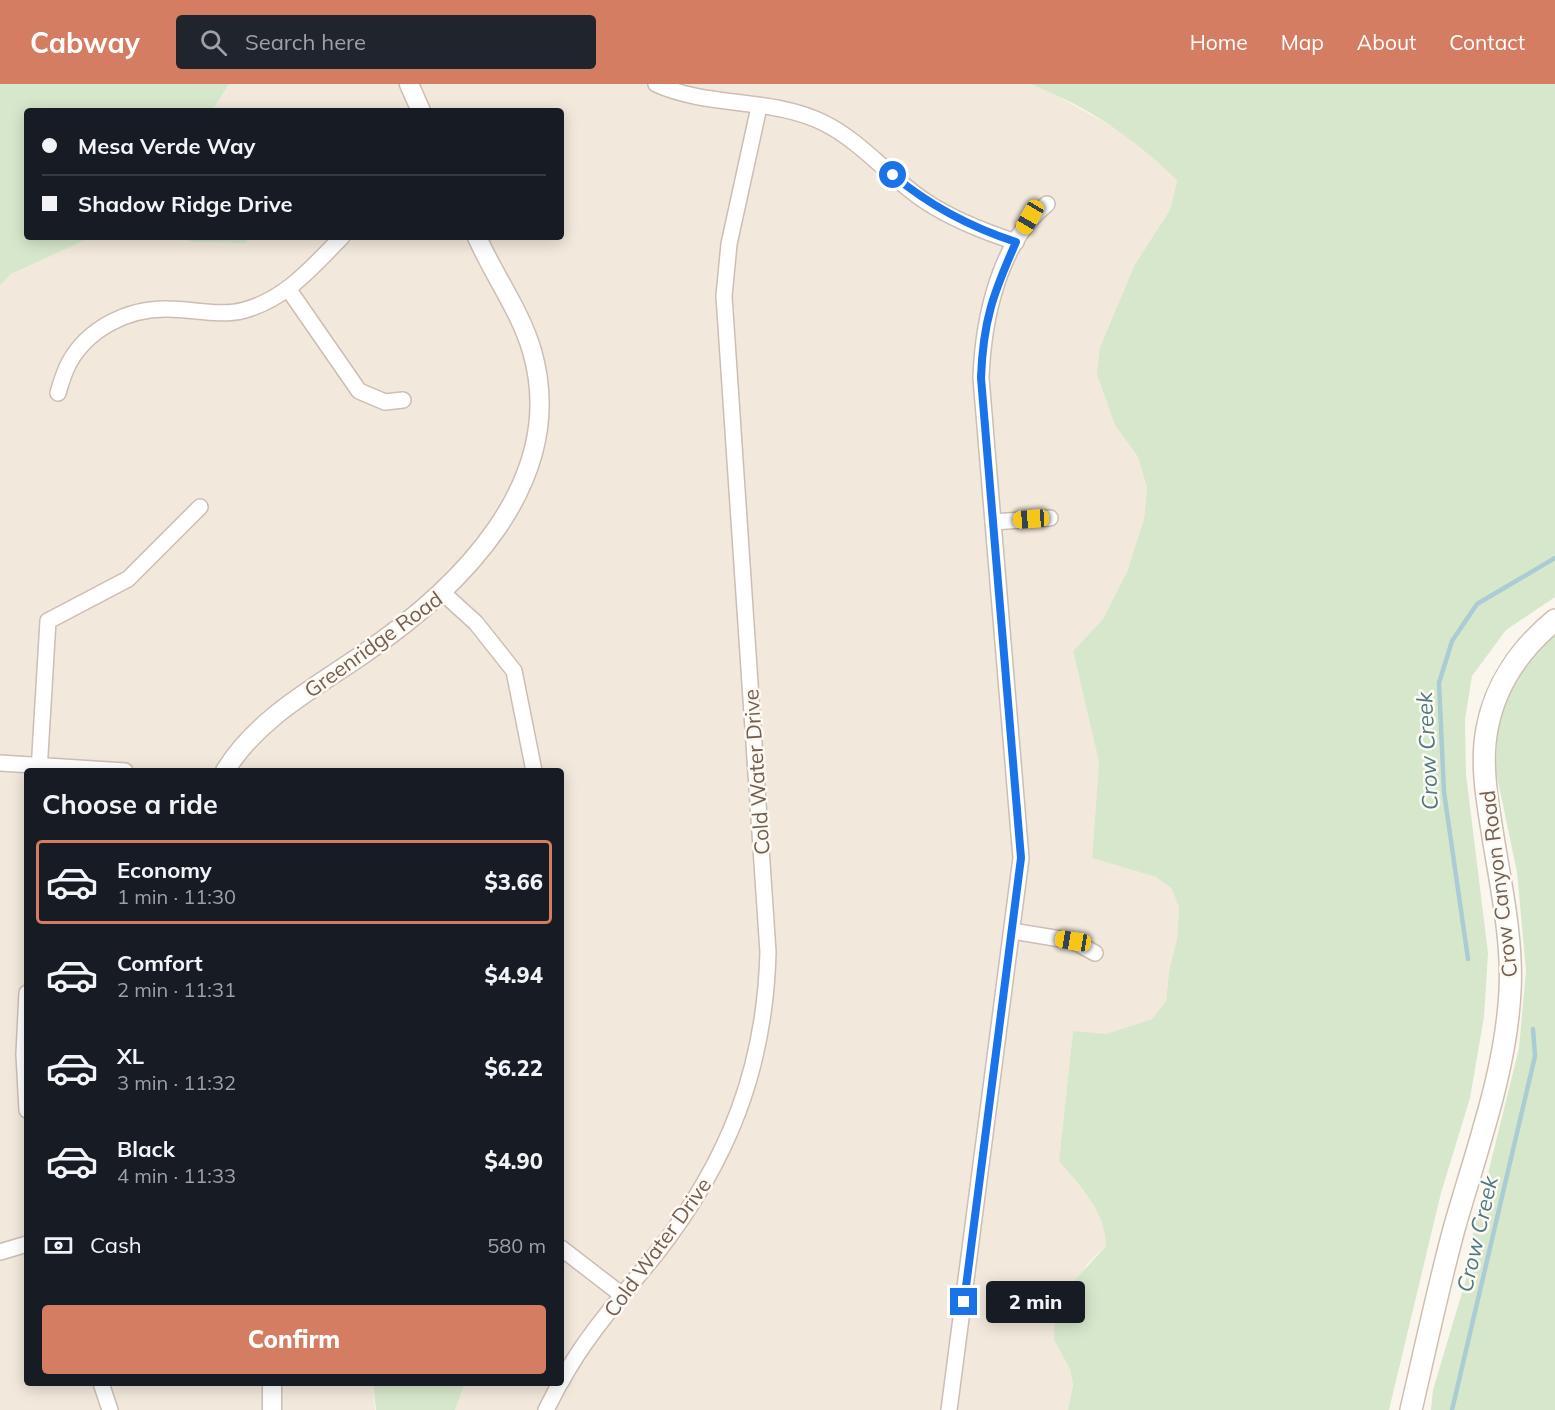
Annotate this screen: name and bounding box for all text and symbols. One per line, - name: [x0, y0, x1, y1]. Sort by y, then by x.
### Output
- search box: [176, 15, 596, 69]
- text: Cabway: [30, 25, 140, 60]
- icon: search: [197, 26, 230, 59]
- text: Search here: [245, 28, 366, 56]
- text: Home: [1190, 29, 1248, 55]
- text: Map: [1281, 29, 1324, 55]
- text: About: [1357, 29, 1416, 55]
- text: Contact: [1449, 29, 1525, 55]
- text: Mesa Verde Way: [78, 132, 255, 160]
- route start: [879, 161, 906, 188]
- text: Shadow Ridge Drive: [78, 190, 293, 218]
- car: [1013, 197, 1047, 237]
- car: [1012, 509, 1050, 529]
- street label: Greenridge Road: [299, 585, 447, 703]
- street label: Cold Water Drive: [737, 688, 775, 856]
- water label: Crow Creek: [1410, 691, 1444, 811]
- text: Choose a ride: [42, 787, 218, 821]
- street label: Crow Canyon Road: [1474, 789, 1522, 979]
- icon: car: [45, 855, 99, 909]
- text: Economy: [117, 856, 212, 884]
- text: $3.66: [484, 868, 543, 896]
- text: 1 min · 11:30: [117, 884, 236, 909]
- car: [1054, 929, 1092, 953]
- icon: car: [45, 948, 99, 1002]
- text: Comfort: [117, 949, 203, 977]
- text: $4.94: [484, 961, 543, 989]
- text: 2 min · 11:31: [117, 977, 236, 1002]
- icon: car: [45, 1041, 99, 1095]
- text: XL: [117, 1042, 144, 1070]
- text: $6.22: [484, 1054, 543, 1082]
- text: 3 min · 11:32: [117, 1070, 236, 1095]
- icon: car: [45, 1134, 99, 1188]
- text: Black: [117, 1135, 175, 1163]
- text: $4.90: [484, 1147, 543, 1175]
- text: 4 min · 11:33: [117, 1163, 236, 1188]
- street label: Cold Water Drive: [598, 1172, 716, 1322]
- water label: Crow Creek: [1450, 1173, 1504, 1295]
- icon: cash: [42, 1229, 75, 1262]
- text: Cash: [90, 1231, 142, 1259]
- text: 580 m: [487, 1233, 546, 1258]
- callout: 2 min: [985, 1281, 1084, 1323]
- route end: [950, 1288, 977, 1315]
- text: 2 min: [1009, 1289, 1062, 1314]
- button: Confirm: [42, 1305, 546, 1374]

